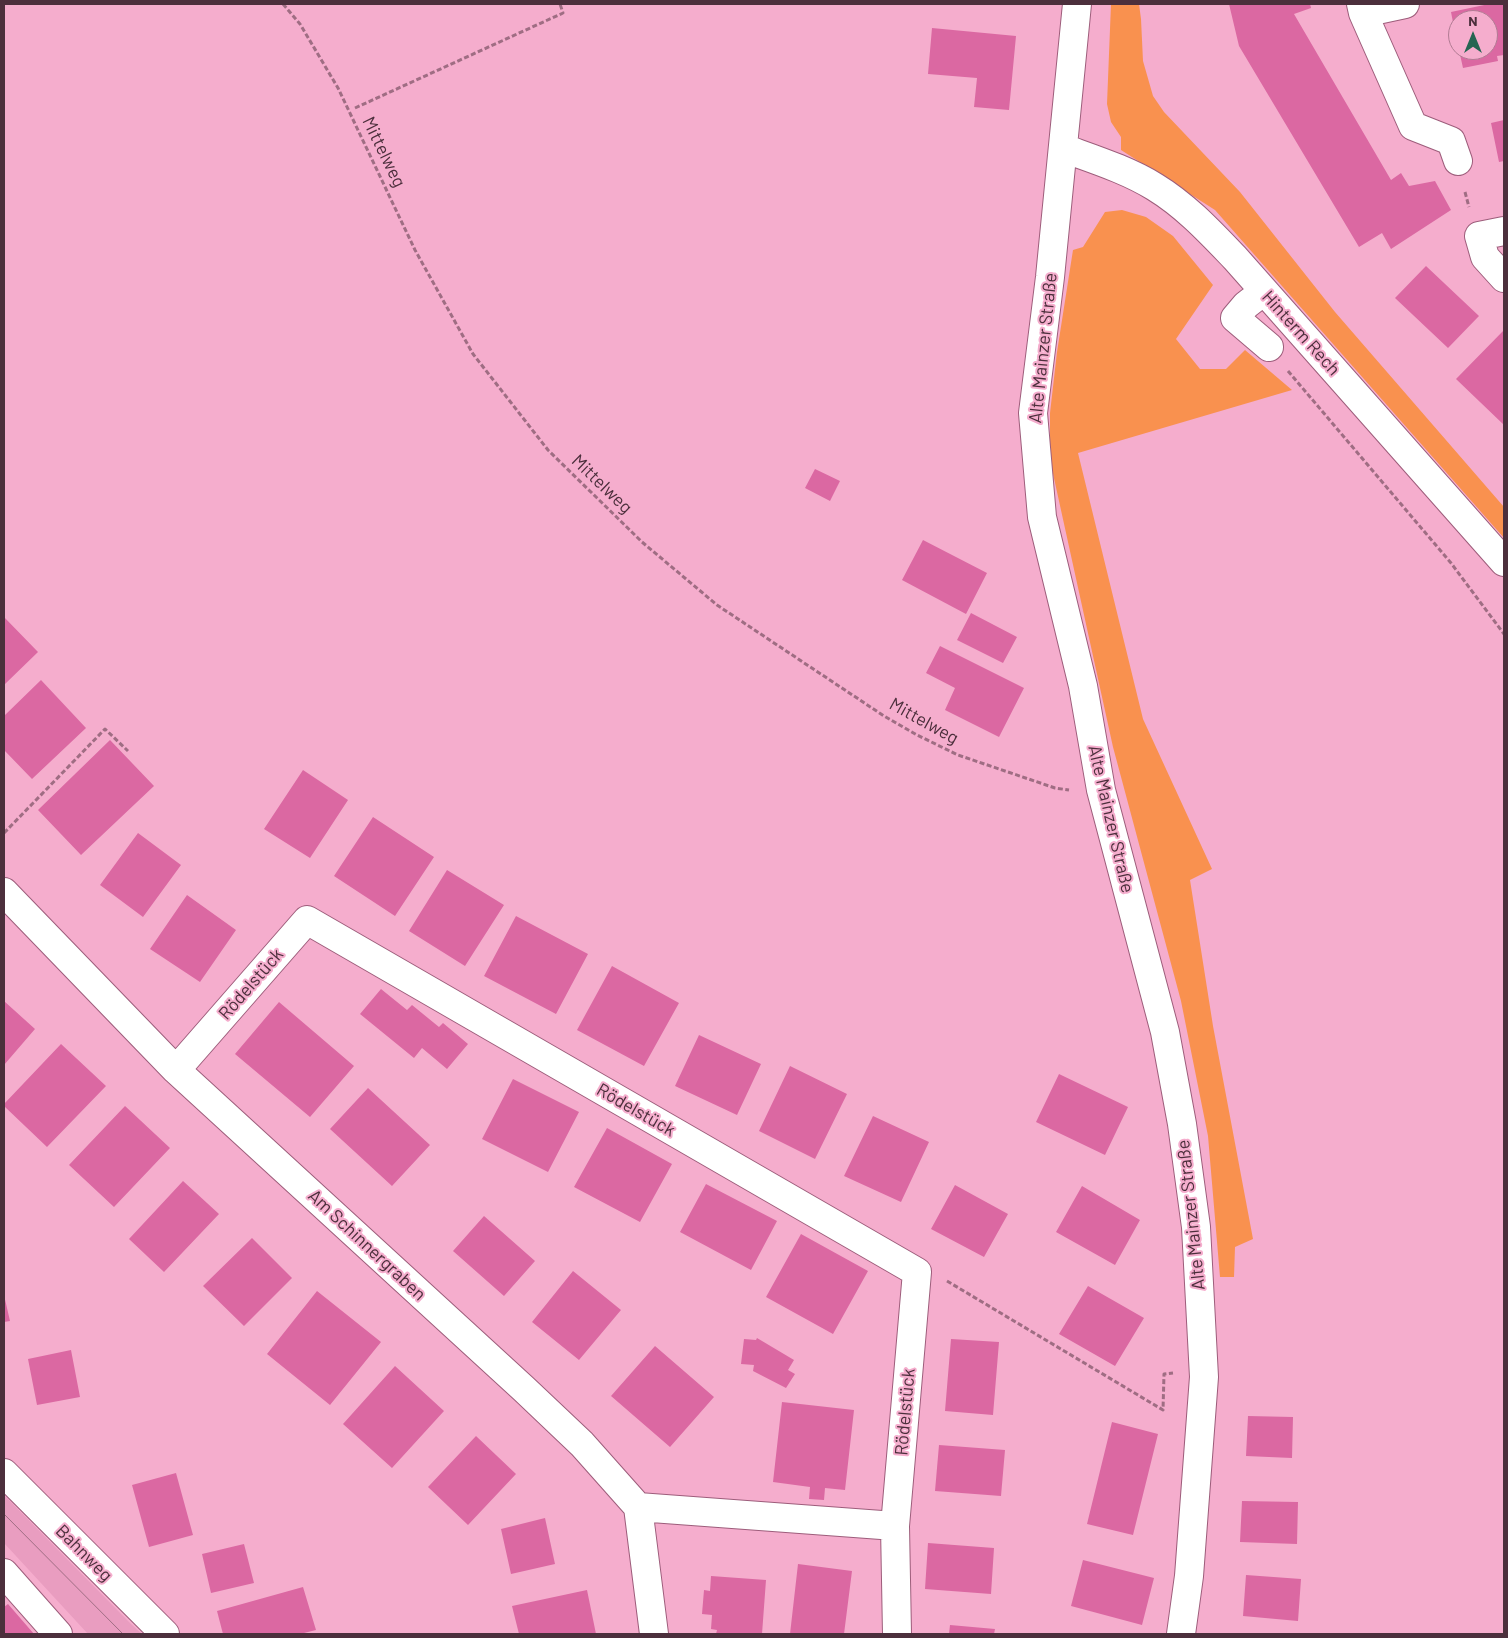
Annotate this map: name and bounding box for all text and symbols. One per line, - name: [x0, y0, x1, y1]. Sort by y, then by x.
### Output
- north arrow: [1448, 10, 1498, 60]
- text: N: [1468, 12, 1478, 29]
- street label: Mittelweg: [358, 113, 410, 191]
- street label: Alte Mainzer Straße: [1024, 272, 1062, 424]
- street label: Hinterm Rech: [1257, 286, 1345, 380]
- street label: Mittelweg: [567, 450, 637, 518]
- street label: Mittelweg: [886, 693, 962, 749]
- street label: Alte Mainzer Straße: [1083, 743, 1139, 895]
- street label: Rödelstück: [214, 944, 288, 1024]
- street label: Rödelstück: [593, 1079, 679, 1141]
- street label: Alte Mainzer Straße: [1172, 1139, 1210, 1291]
- street label: Am Schinnergraben: [304, 1185, 430, 1305]
- street label: Rödelstück: [890, 1368, 920, 1456]
- street label: Bahnweg: [51, 1520, 117, 1586]

